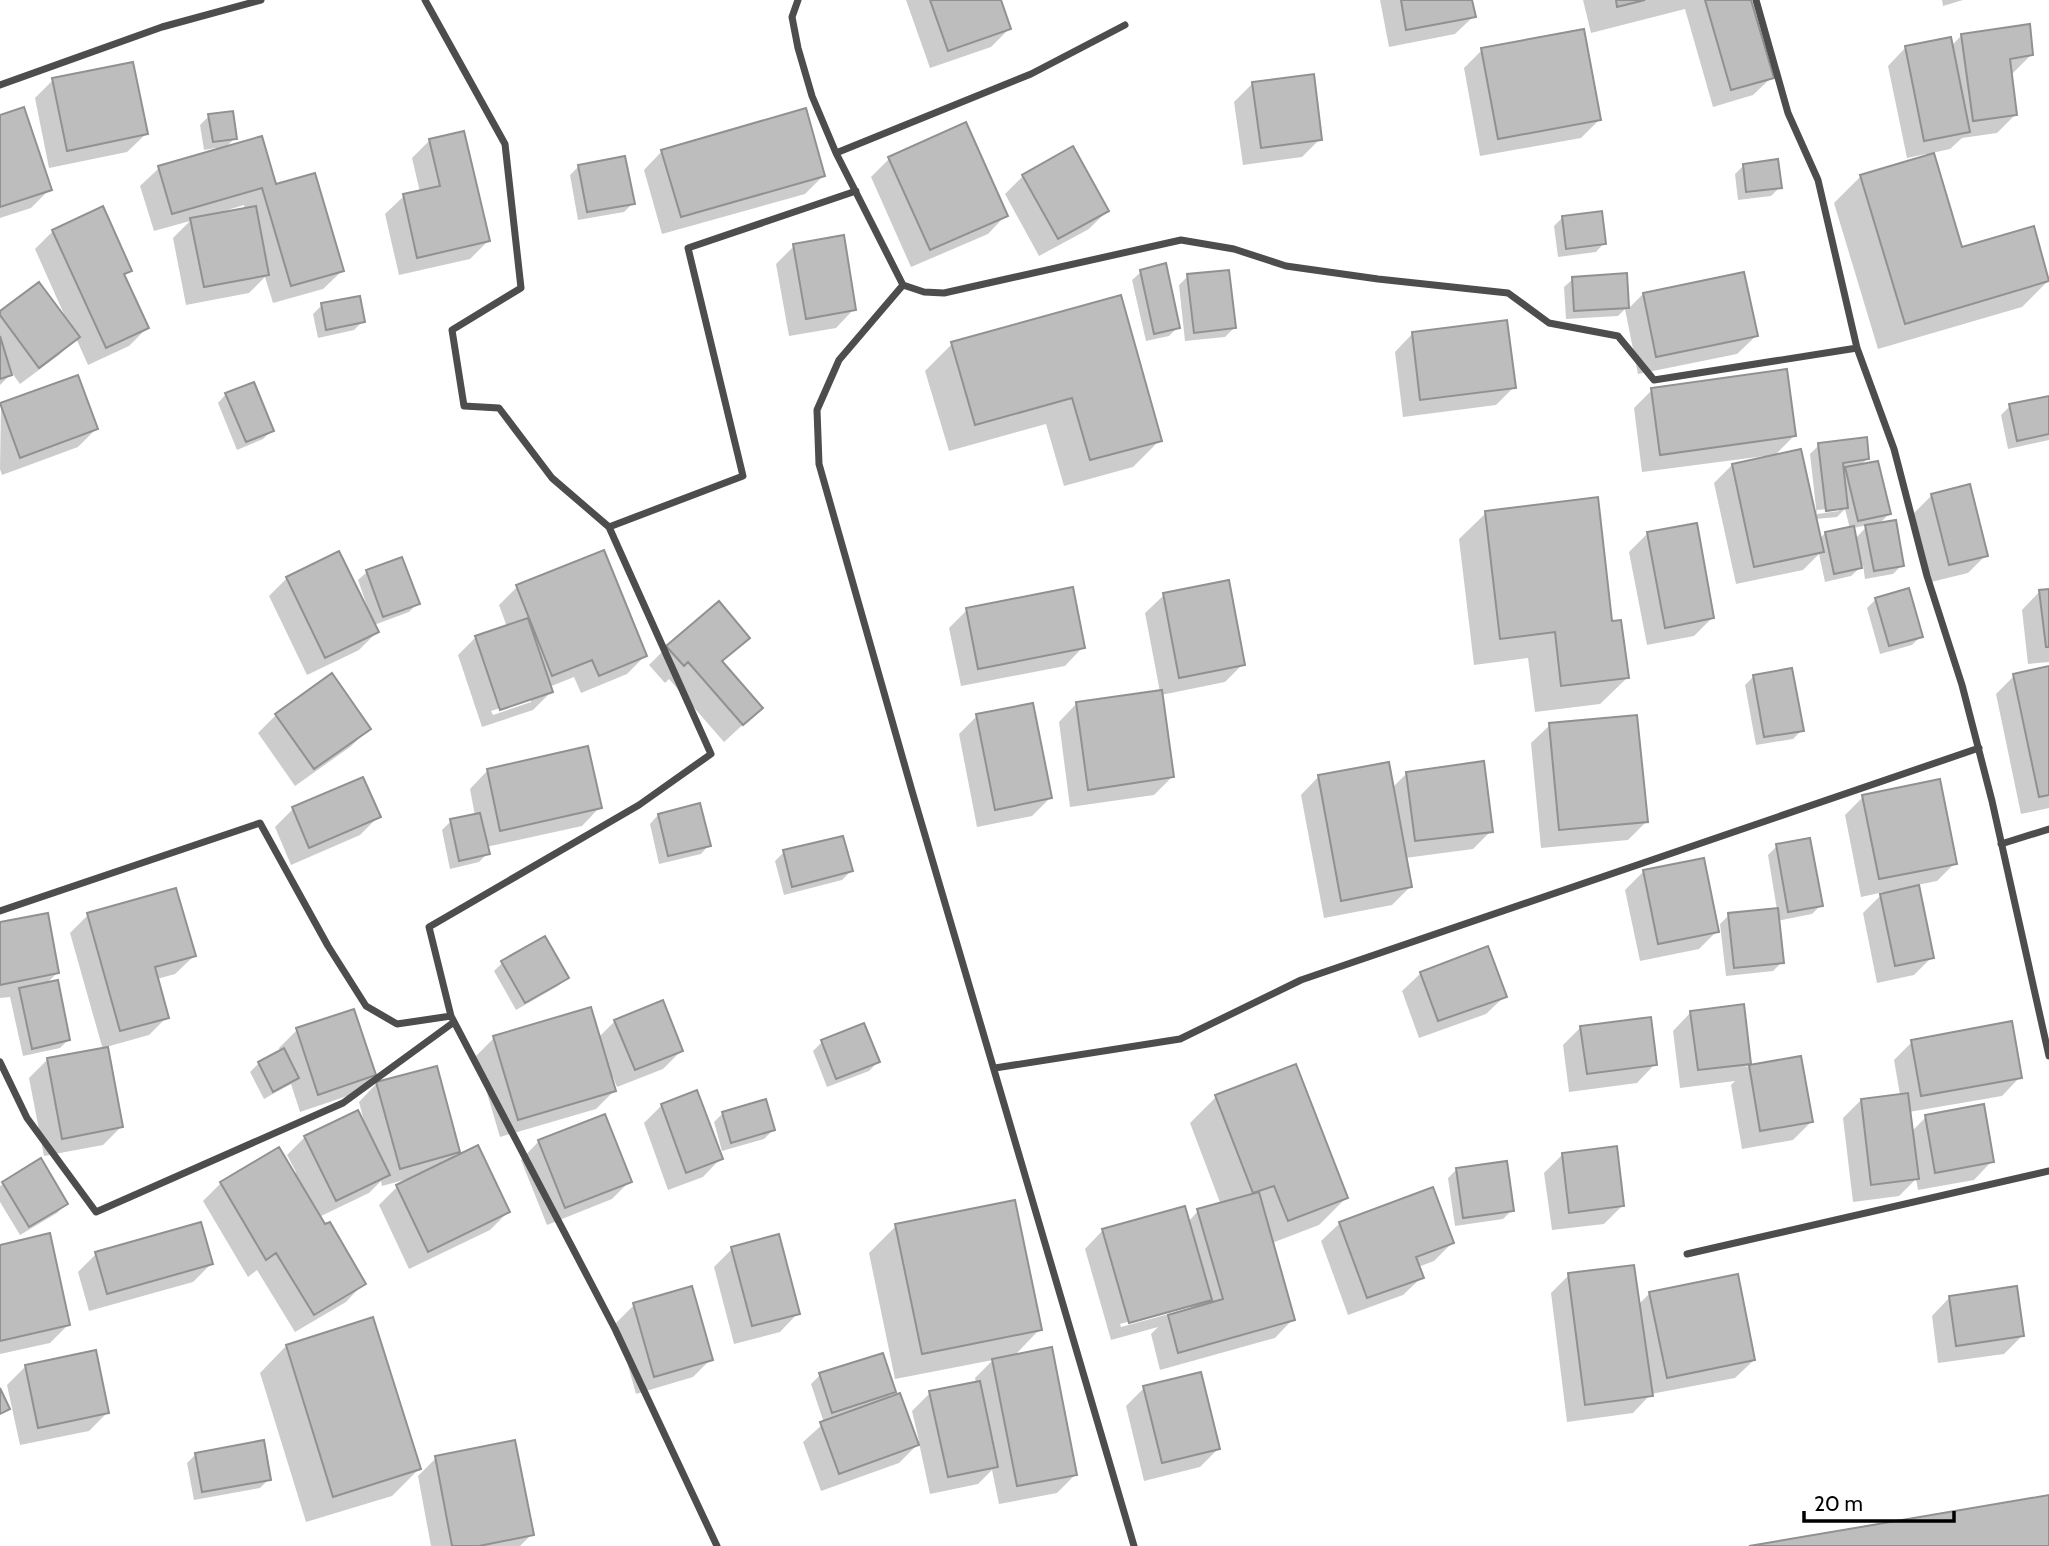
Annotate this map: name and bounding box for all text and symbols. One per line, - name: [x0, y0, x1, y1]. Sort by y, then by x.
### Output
- scale bar: [1804, 1480, 1954, 1524]
- text: 20 m: [1814, 1491, 1863, 1516]

